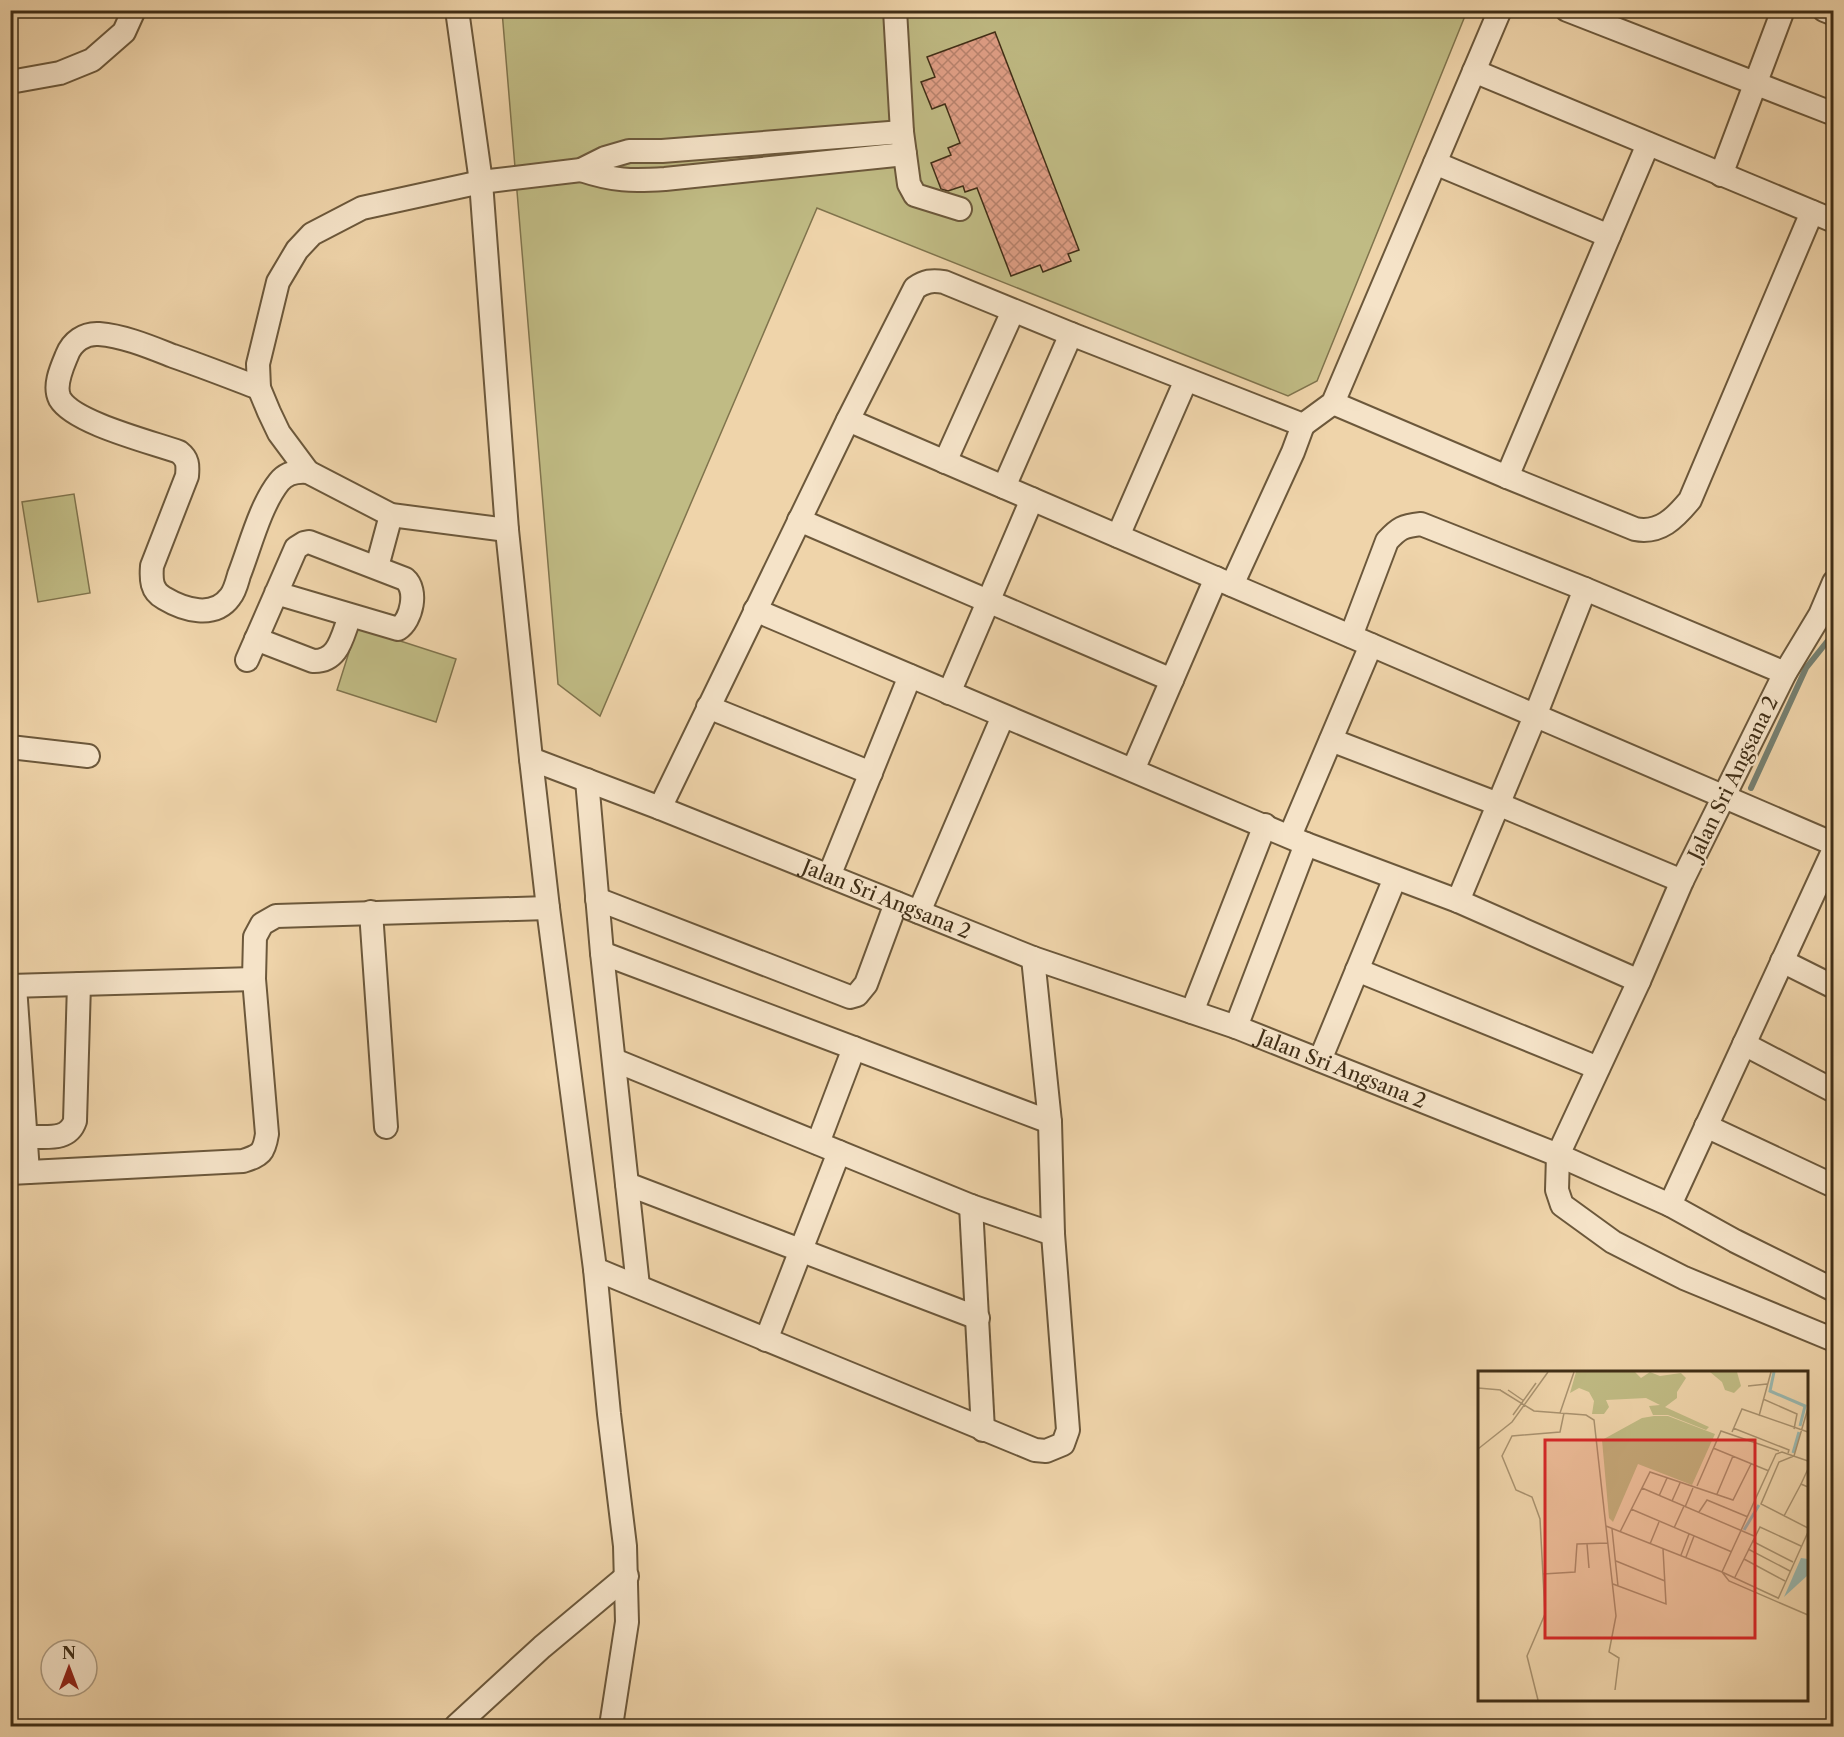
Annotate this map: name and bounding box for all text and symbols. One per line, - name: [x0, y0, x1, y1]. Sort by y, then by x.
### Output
- street label: Jalan Sri Angsana 2: [1682, 692, 1783, 867]
- street label: Jalan Sri Angsana 2: [796, 853, 974, 944]
- street label: Jalan Sri Angsana 2: [1251, 1024, 1429, 1113]
- inset map: [1478, 1371, 1808, 1701]
- north arrow: [39, 1638, 99, 1698]
- text: N: [62, 1643, 76, 1663]

